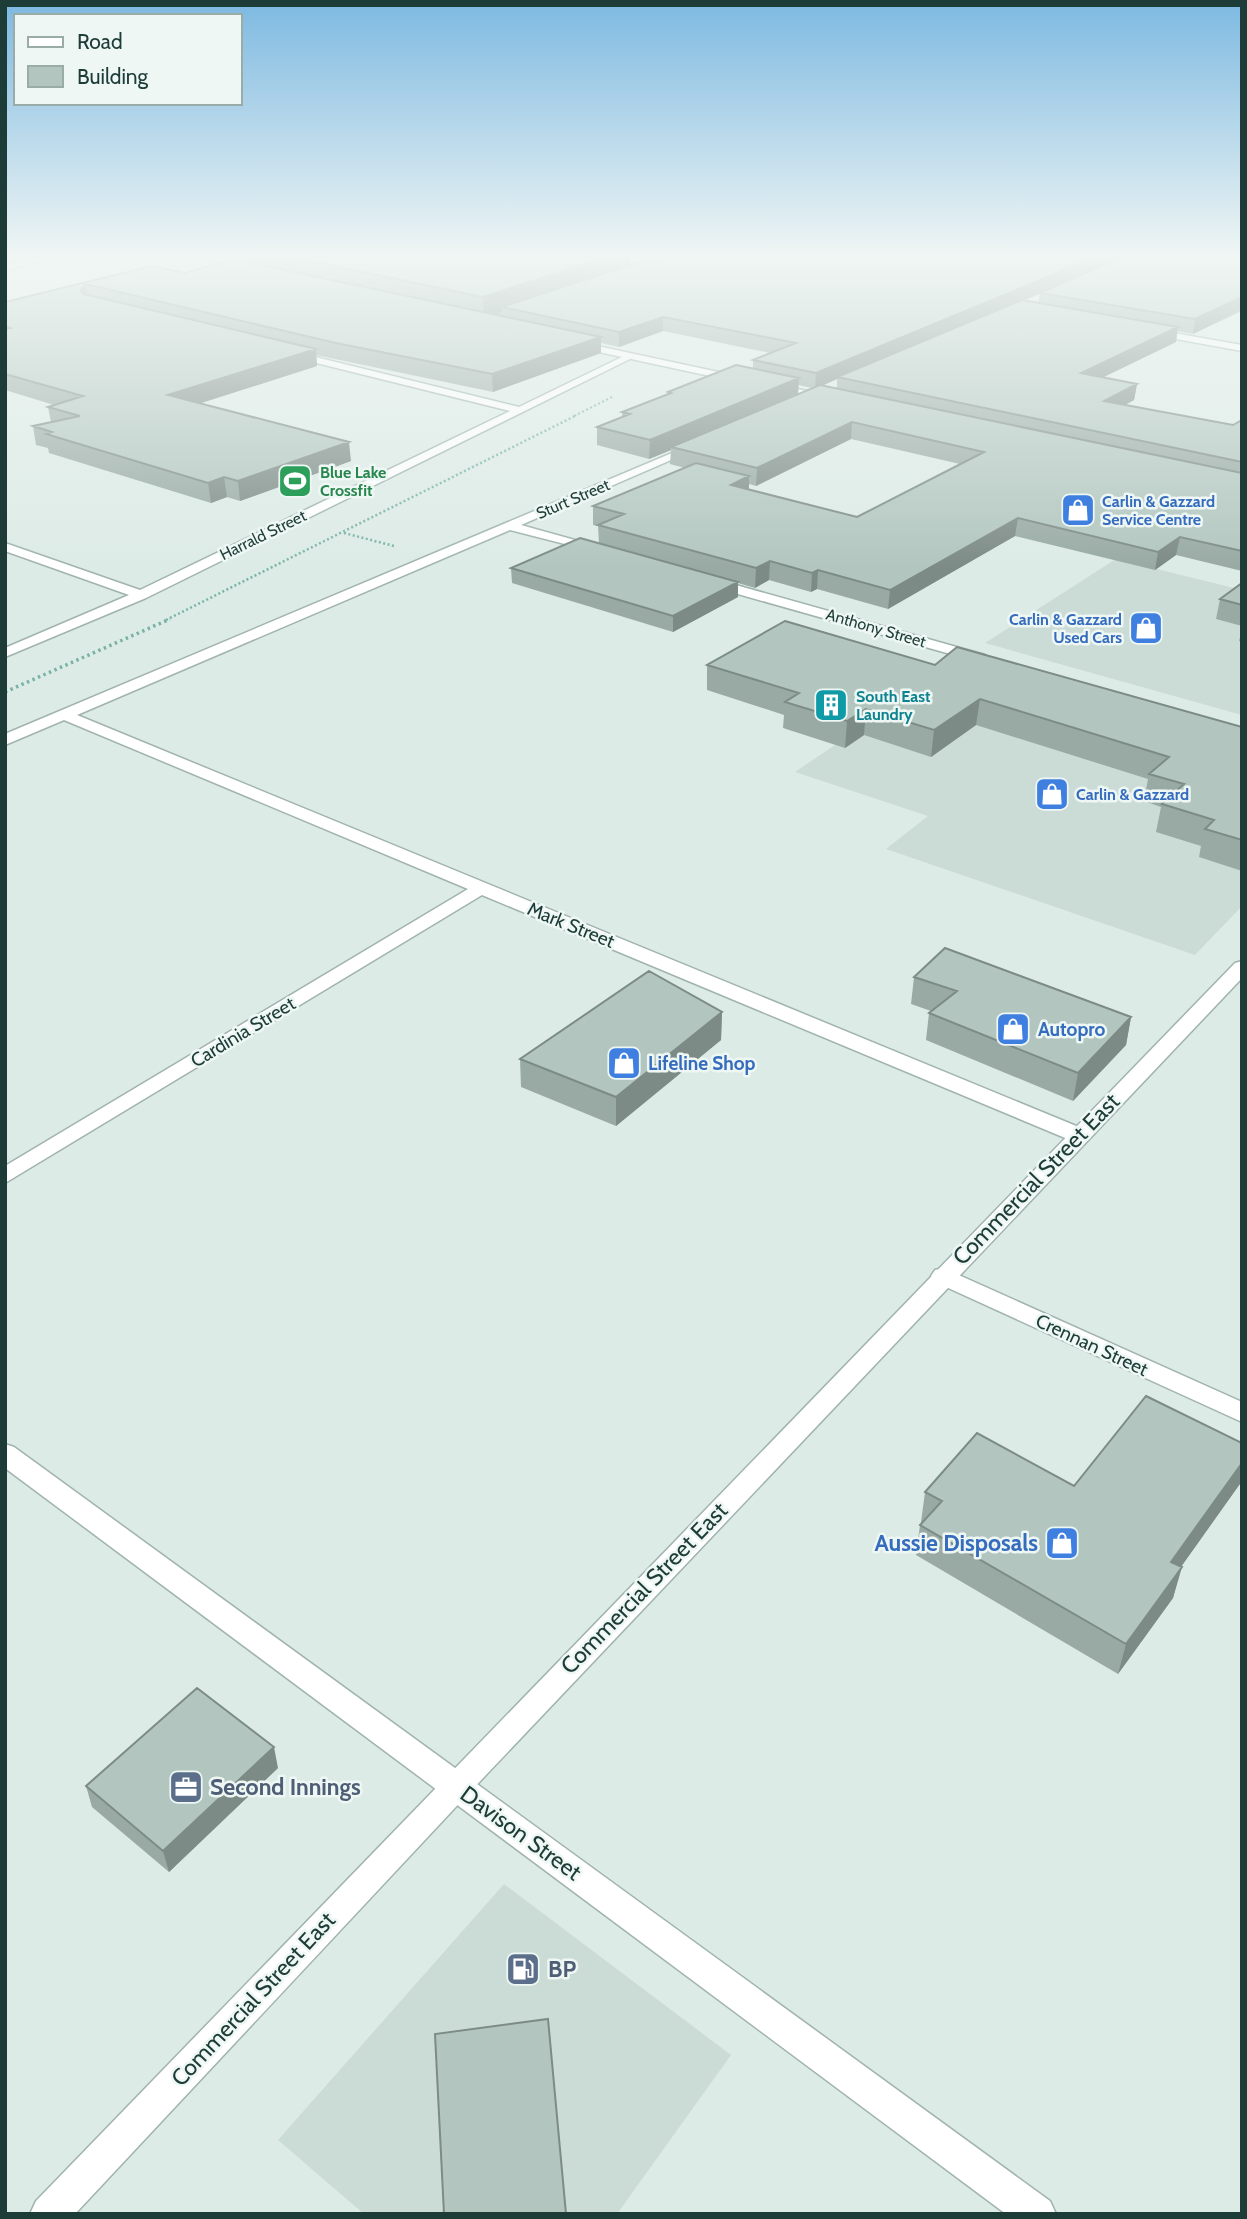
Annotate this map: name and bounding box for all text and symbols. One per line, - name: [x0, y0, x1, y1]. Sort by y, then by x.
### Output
- legend: [14, 14, 242, 105]
- text: Road: [77, 29, 123, 54]
- text: Building: [77, 64, 149, 89]
- sports icon: Blue Lake Crossfit: [276, 462, 314, 500]
- place label: Blue Lake Crossfit: [320, 463, 386, 500]
- street label: Sturt Street: [533, 475, 613, 523]
- shop icon: Carlin & Gazzard Service Centre: [1059, 491, 1097, 529]
- place label: Carlin & Gazzard Service Centre: [1102, 492, 1215, 529]
- street label: Harrald Street: [217, 506, 310, 564]
- street label: Anthony Street: [824, 605, 929, 652]
- shop icon: Carlin & Gazzard Used Cars: [1127, 609, 1165, 647]
- place label: Carlin & Gazzard Used Cars: [1009, 610, 1122, 647]
- building icon: South East Laundry: [812, 686, 850, 724]
- place label: South East Laundry: [856, 687, 931, 724]
- shop icon: Carlin & Gazzard: [1033, 775, 1071, 813]
- place label: Carlin & Gazzard: [1076, 785, 1189, 804]
- street label: Mark Street: [524, 897, 619, 953]
- street label: Cardinia Street: [186, 991, 300, 1072]
- shop icon: Autopro: [994, 1010, 1032, 1048]
- place label: Autopro: [1038, 1018, 1105, 1041]
- shop icon: Lifeline Shop: [605, 1044, 643, 1082]
- place label: Lifeline Shop: [648, 1052, 756, 1075]
- street label: Commercial Street East: [947, 1087, 1125, 1271]
- street label: Crennan Street: [1032, 1309, 1152, 1381]
- street label: Commercial Street East: [555, 1496, 733, 1680]
- shop icon: Aussie Disposals: [1043, 1524, 1081, 1562]
- place label: Aussie Disposals: [874, 1529, 1038, 1557]
- office icon: Second Innings: [167, 1768, 205, 1806]
- place label: Second Innings: [210, 1773, 361, 1801]
- street label: Davison Street: [455, 1780, 587, 1886]
- street label: Commercial Street East: [165, 1906, 341, 2092]
- fuel station icon: BP: [504, 1950, 542, 1988]
- place label: BP: [548, 1955, 576, 1983]

